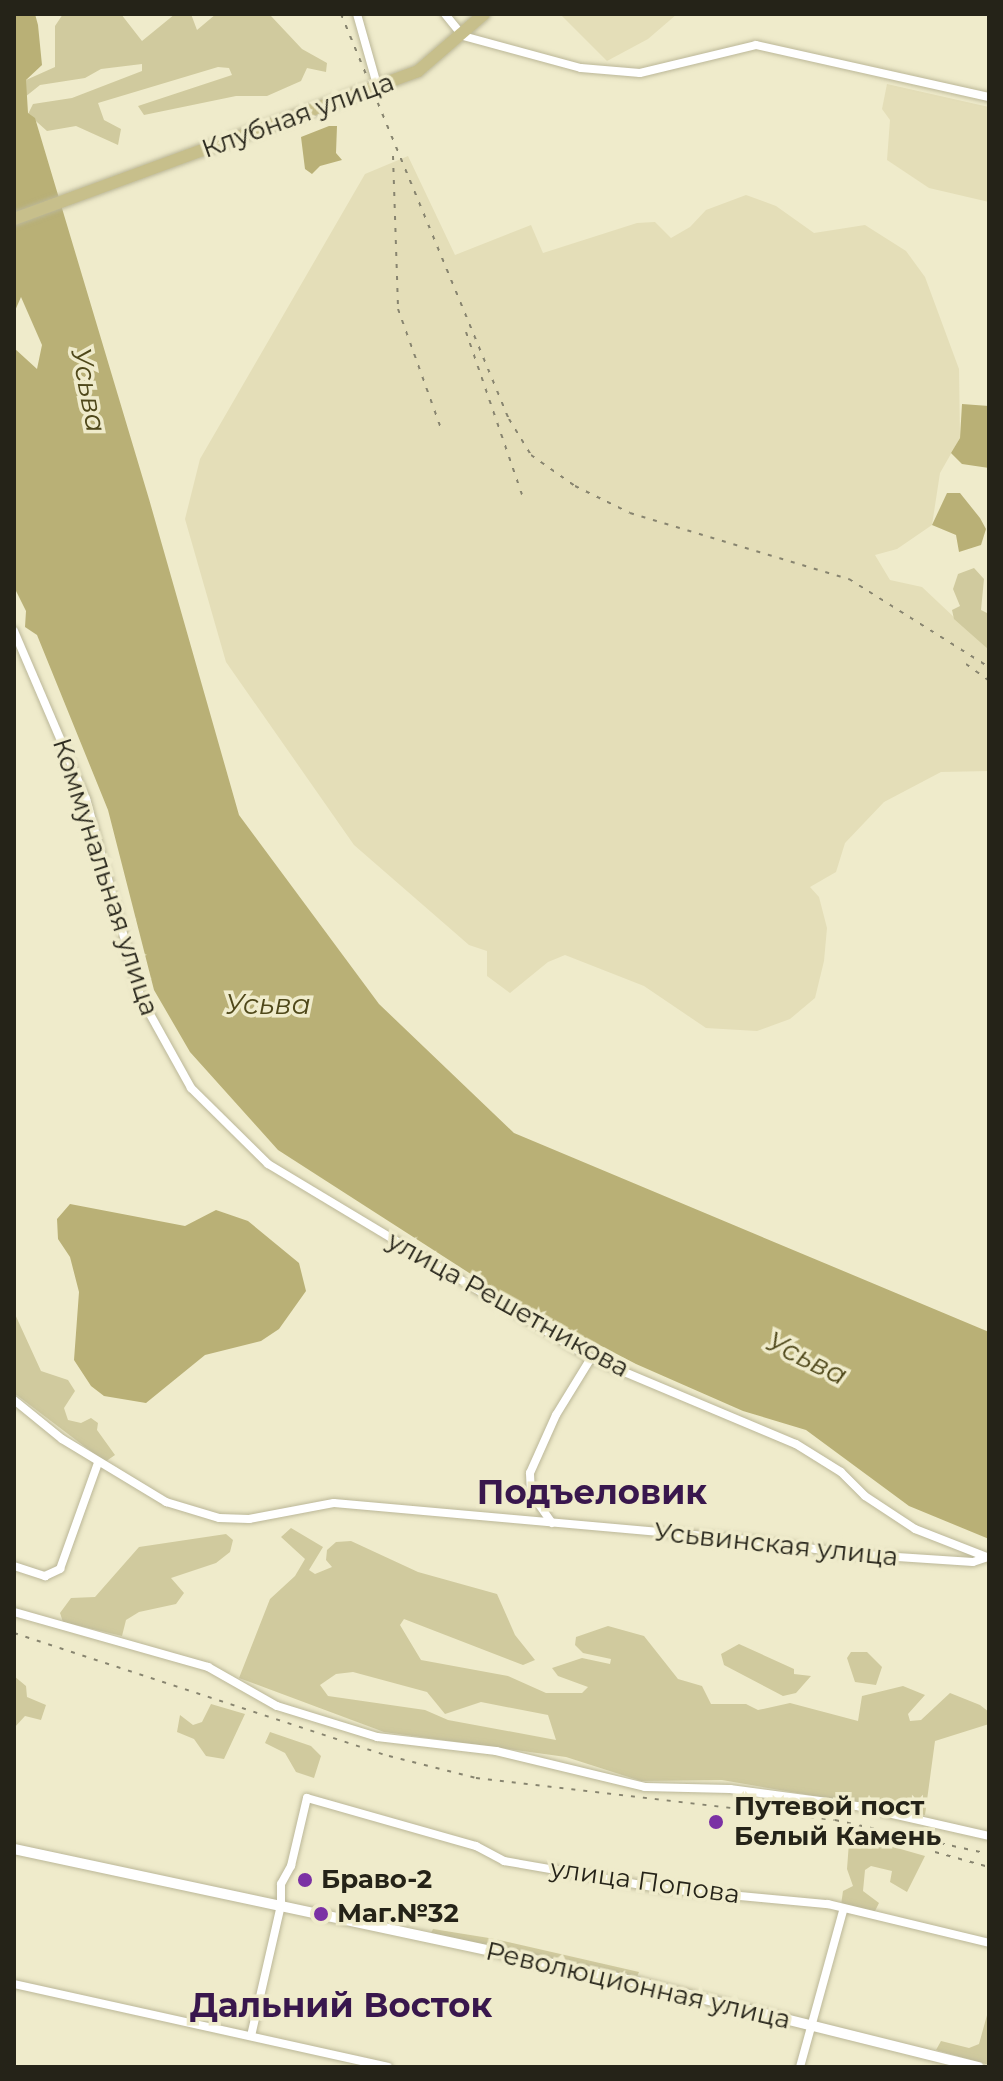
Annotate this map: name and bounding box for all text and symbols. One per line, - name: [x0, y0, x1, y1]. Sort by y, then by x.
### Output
- street label: Клубная улица: [198, 67, 398, 165]
- water label: Усьва: [64, 345, 114, 435]
- street label: Коммунальная улица: [45, 734, 165, 1020]
- water label: Усьва: [225, 987, 311, 1021]
- street label: улица Решетникова: [382, 1226, 634, 1384]
- water label: Усьва: [761, 1324, 853, 1392]
- district label: Подъеловик: [477, 1473, 707, 1513]
- street label: Усьвинская улица: [652, 1517, 900, 1573]
- place label: Путевой пост Белый Камень: [734, 1791, 941, 1852]
- marker: Путевой пост Белый Камень: [705, 1811, 727, 1833]
- street label: улица Попова: [548, 1853, 742, 1911]
- place label: Браво-2: [321, 1864, 432, 1896]
- marker: Браво-2: [296, 1871, 314, 1889]
- place label: Маг.№32: [337, 1898, 459, 1930]
- marker: Маг.№32: [312, 1905, 330, 1923]
- street label: Революционная улица: [483, 1936, 793, 2036]
- district label: Дальний Восток: [190, 1986, 492, 2026]

